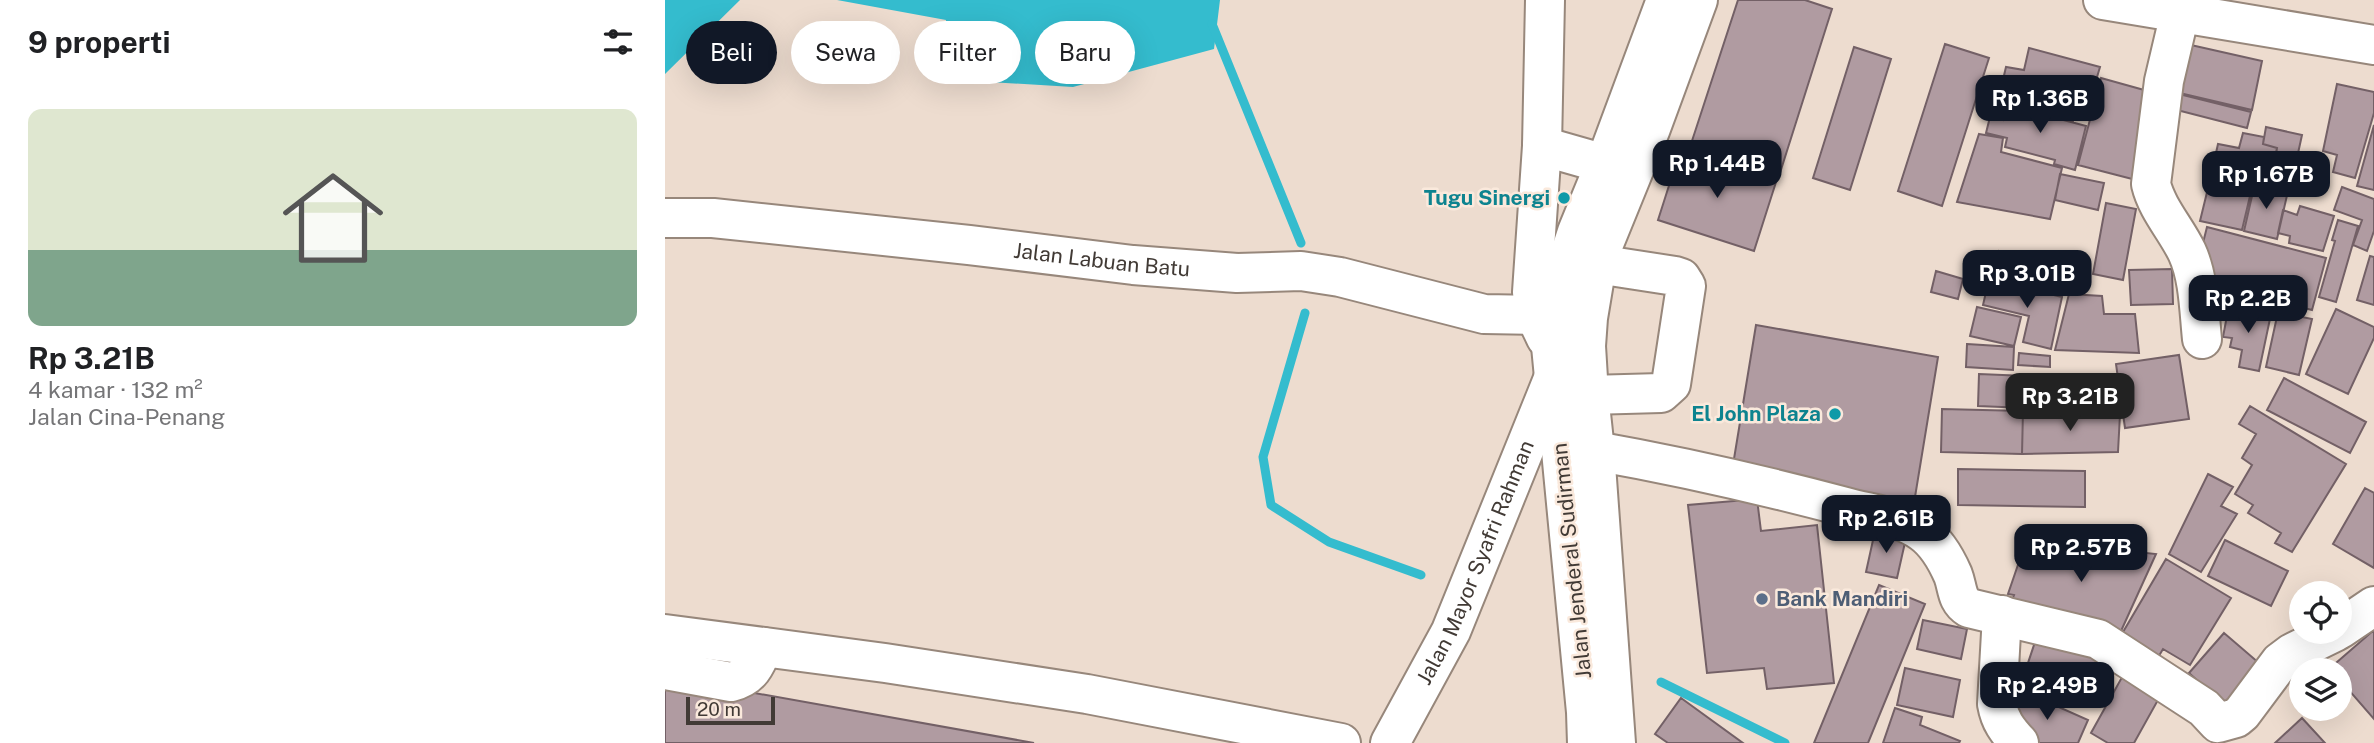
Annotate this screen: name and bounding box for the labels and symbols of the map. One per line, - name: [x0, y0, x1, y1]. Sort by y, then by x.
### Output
- pin: Rp 1.36B: [1968, 76, 2112, 135]
- pin: Rp 1.44B: [1645, 140, 1789, 200]
- pin: Rp 1.67B: [2194, 152, 2338, 211]
- place label: Tugu Sinergi: [1424, 185, 1550, 210]
- marker: Tugu Sinergi: [1556, 190, 1572, 206]
- street label: Jalan Labuan Batu: [1012, 238, 1191, 281]
- pin: Rp 3.01B: [1955, 250, 2099, 310]
- pin: Rp 2.2B: [2183, 276, 2313, 335]
- pin: Rp 3.21B: [1998, 374, 2142, 433]
- place label: El John Plaza: [1691, 401, 1821, 426]
- marker: El John Plaza: [1827, 406, 1843, 422]
- street label: Jalan Mayor Syafri Rahman: [1411, 437, 1539, 689]
- street label: Jalan Jenderal Sudirman: [1547, 442, 1596, 680]
- pin: Rp 2.61B: [1814, 496, 1958, 555]
- pin: Rp 2.57B: [2009, 524, 2153, 584]
- place label: Bank Mandiri: [1776, 586, 1908, 611]
- marker: Bank Mandiri: [1754, 591, 1770, 607]
- pin: Rp 2.49B: [1975, 662, 2119, 722]
- scale bar: [686, 694, 775, 726]

